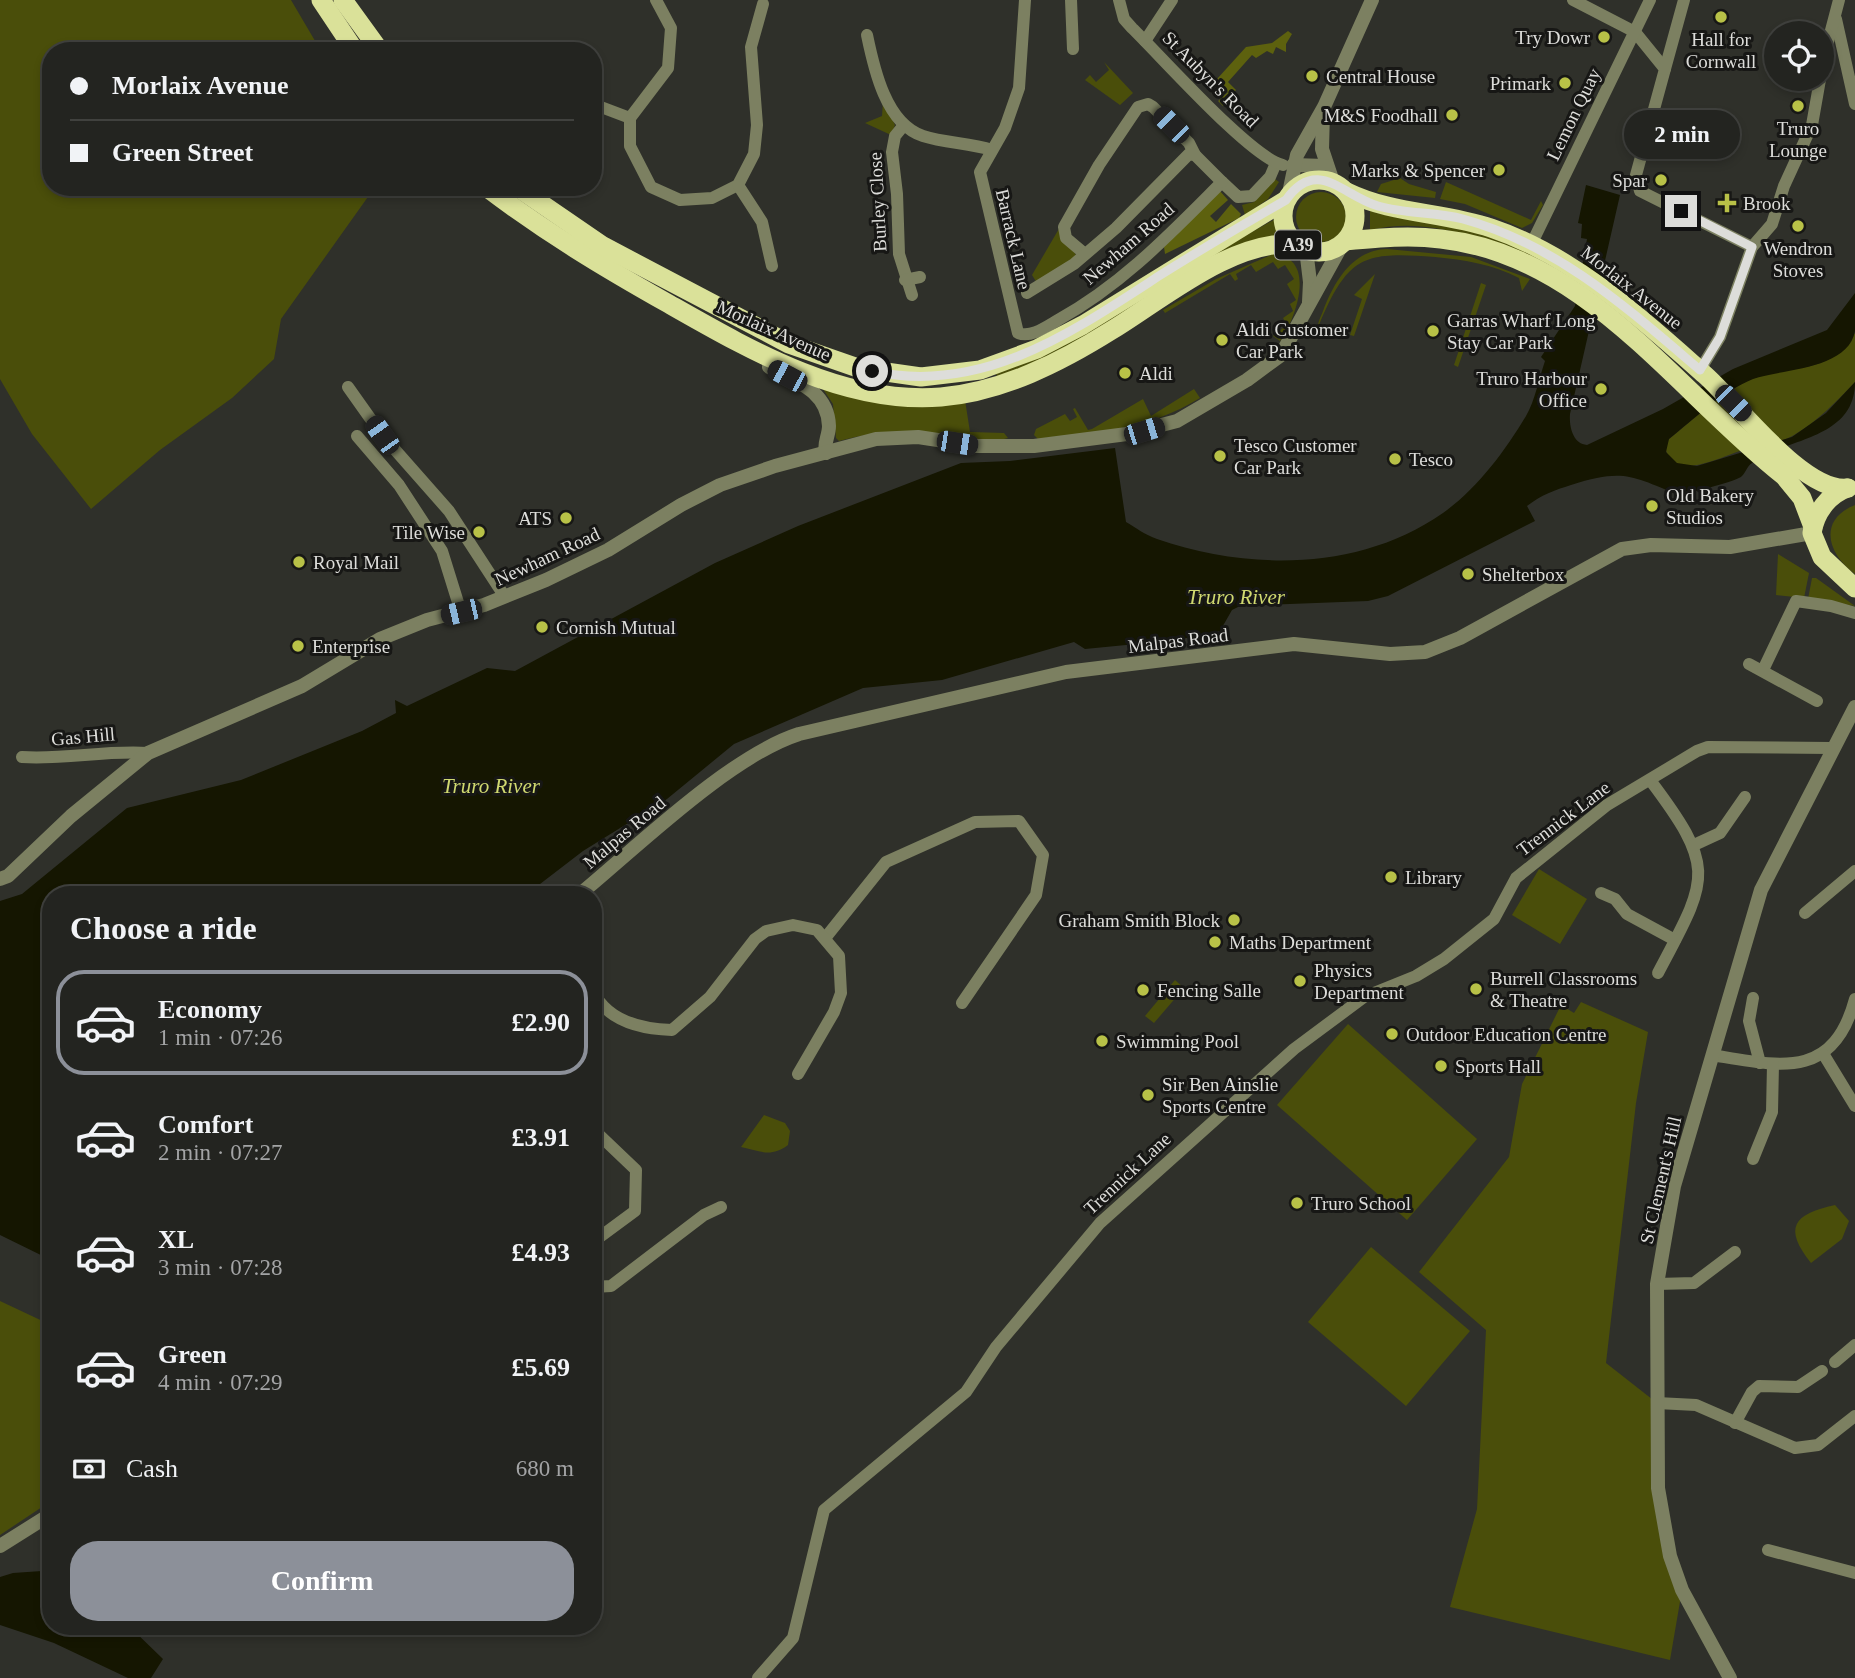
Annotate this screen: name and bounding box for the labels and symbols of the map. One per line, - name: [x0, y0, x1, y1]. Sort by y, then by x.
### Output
- marker: Hall for Cornwall: [1713, 9, 1729, 25]
- street label: St Aubyn's Road: [1158, 27, 1263, 132]
- place label: Try Dowr: [1515, 27, 1591, 48]
- marker: Try Dowr: [1596, 29, 1612, 45]
- place label: Hall for Cornwall: [1686, 29, 1756, 72]
- street label: Lemon Quay: [1542, 64, 1605, 164]
- place label: Central House: [1326, 66, 1435, 87]
- marker: Central House: [1304, 68, 1320, 84]
- place label: Primark: [1490, 73, 1551, 94]
- marker: Primark: [1557, 75, 1573, 91]
- marker: Truro Lounge: [1790, 98, 1806, 114]
- car: [1149, 103, 1194, 147]
- place label: M&S Foodhall: [1323, 105, 1438, 126]
- marker: M&S Foodhall: [1444, 107, 1460, 123]
- callout: 2 min: [1623, 110, 1739, 158]
- place label: Truro Lounge: [1769, 118, 1827, 161]
- street label: Burley Close: [864, 152, 891, 252]
- place label: Marks & Spencer: [1351, 160, 1486, 181]
- marker: Marks & Spencer: [1491, 162, 1507, 178]
- place label: Spar: [1612, 170, 1648, 191]
- marker: Spar: [1653, 172, 1669, 188]
- street label: Barrack Lane: [992, 187, 1035, 292]
- marker: Brook: [1717, 193, 1737, 213]
- place label: Brook: [1743, 193, 1791, 214]
- route end: [1665, 195, 1697, 227]
- street label: Newham Road: [1079, 198, 1178, 289]
- marker: Wendron Stoves: [1790, 218, 1806, 234]
- road number: A39: [1275, 230, 1321, 260]
- place label: Wendron Stoves: [1763, 238, 1833, 281]
- street label: Morlaix Avenue: [1577, 241, 1686, 333]
- street label: Morlaix Avenue: [714, 296, 834, 365]
- place label: Garras Wharf Long Stay Car Park: [1447, 310, 1596, 353]
- place label: Aldi Customer Car Park: [1236, 319, 1349, 362]
- marker: Garras Wharf Long Stay Car Park: [1425, 323, 1441, 339]
- marker: Aldi Customer Car Park: [1214, 332, 1230, 348]
- route start: [856, 355, 888, 387]
- car: [764, 357, 811, 395]
- place label: Aldi: [1139, 363, 1173, 384]
- marker: Aldi: [1117, 365, 1133, 381]
- place label: Truro Harbour Office: [1476, 368, 1588, 411]
- marker: Truro Harbour Office: [1593, 381, 1609, 397]
- car: [1711, 381, 1756, 425]
- car: [362, 412, 403, 458]
- car: [1121, 415, 1168, 447]
- car: [935, 429, 980, 457]
- place label: Tesco Customer Car Park: [1234, 435, 1357, 478]
- marker: Tesco Customer Car Park: [1212, 448, 1228, 464]
- place label: Tesco: [1409, 449, 1453, 470]
- marker: Tesco: [1387, 451, 1403, 467]
- place label: Old Bakery Studios: [1666, 485, 1755, 528]
- marker: Old Bakery Studios: [1644, 498, 1660, 514]
- place label: ATS: [518, 508, 552, 529]
- marker: ATS: [558, 510, 574, 526]
- place label: Tile Wise: [392, 522, 465, 543]
- street label: Newham Road: [491, 523, 604, 590]
- marker: Tile Wise: [471, 524, 487, 540]
- place label: Royal Mail: [313, 552, 399, 573]
- marker: Royal Mail: [291, 554, 307, 570]
- place label: Shelterbox: [1482, 564, 1565, 585]
- marker: Shelterbox: [1460, 566, 1476, 582]
- water label: Truro River: [1187, 585, 1286, 609]
- car: [439, 597, 484, 627]
- place label: Cornish Mutual: [556, 617, 676, 638]
- marker: Cornish Mutual: [534, 619, 550, 635]
- street label: Malpas Road: [1127, 624, 1230, 657]
- place label: Enterprise: [312, 636, 390, 657]
- marker: Enterprise: [290, 638, 306, 654]
- street label: Gas Hill: [50, 723, 116, 750]
- water label: Truro River: [442, 774, 541, 798]
- street label: Trennick Lane: [1513, 777, 1614, 860]
- street label: Malpas Road: [579, 792, 670, 873]
- place label: Library: [1405, 867, 1462, 888]
- marker: Library: [1383, 869, 1399, 885]
- place label: Graham Smith Block: [1059, 910, 1220, 931]
- marker: Graham Smith Block: [1226, 912, 1242, 928]
- place label: Maths Department: [1229, 932, 1372, 953]
- marker: Maths Department: [1207, 934, 1223, 950]
- place label: Physics Department: [1314, 960, 1404, 1003]
- place label: Burrell Classrooms & Theatre: [1490, 968, 1637, 1011]
- marker: Physics Department: [1292, 973, 1308, 989]
- place label: Fencing Salle: [1157, 980, 1261, 1001]
- marker: Burrell Classrooms & Theatre: [1468, 981, 1484, 997]
- marker: Fencing Salle: [1135, 982, 1151, 998]
- place label: Outdoor Education Centre: [1406, 1024, 1607, 1045]
- marker: Outdoor Education Centre: [1384, 1026, 1400, 1042]
- place label: Swimming Pool: [1116, 1031, 1239, 1052]
- marker: Swimming Pool: [1094, 1033, 1110, 1049]
- place label: Sports Hall: [1455, 1056, 1541, 1077]
- marker: Sports Hall: [1433, 1058, 1449, 1074]
- place label: Sir Ben Ainslie Sports Centre: [1162, 1074, 1278, 1117]
- marker: Sir Ben Ainslie Sports Centre: [1140, 1087, 1156, 1103]
- street label: St Clement's Hill: [1636, 1114, 1685, 1246]
- street label: Trennick Lane: [1080, 1128, 1175, 1219]
- place label: Truro School: [1311, 1193, 1411, 1214]
- marker: Truro School: [1289, 1195, 1305, 1211]

